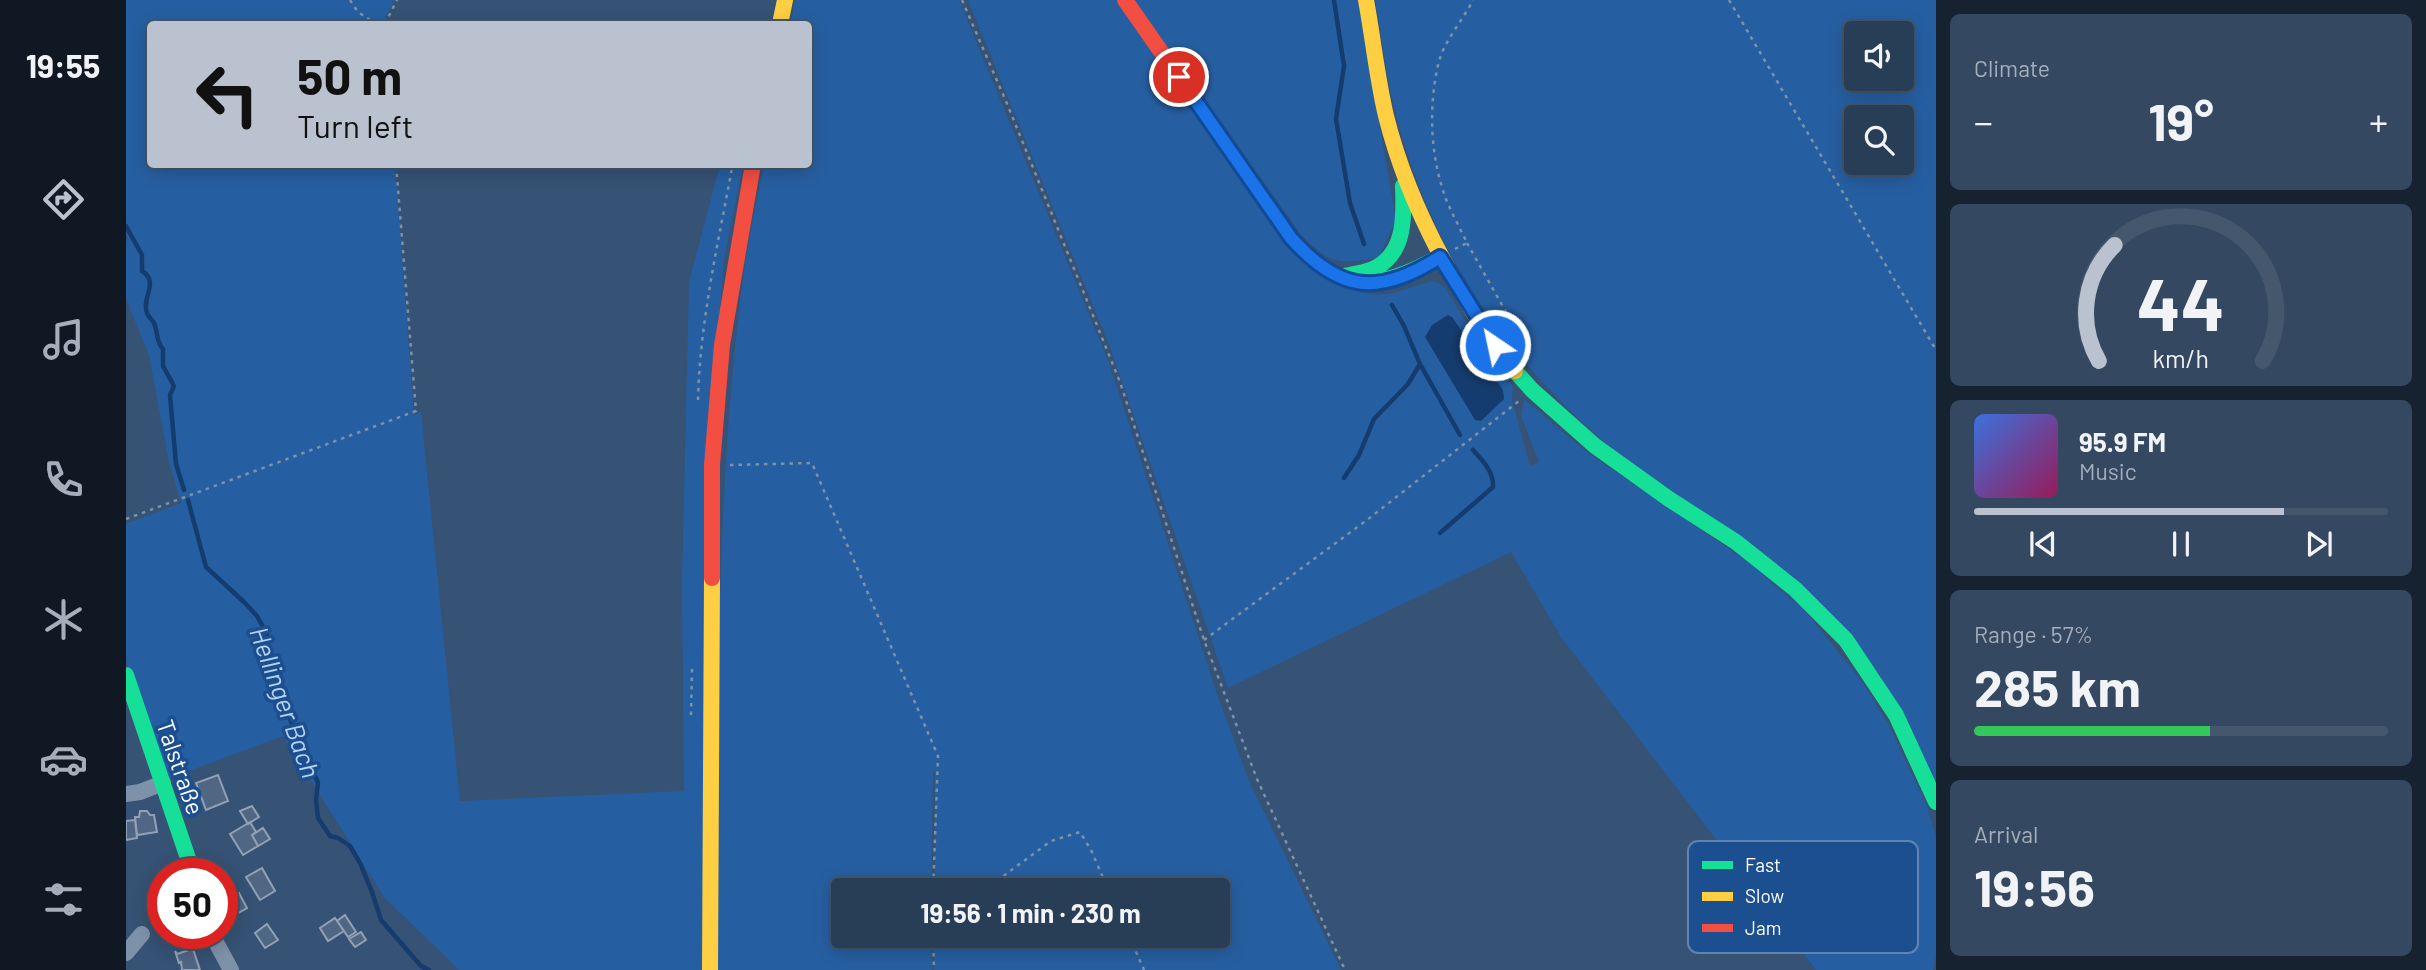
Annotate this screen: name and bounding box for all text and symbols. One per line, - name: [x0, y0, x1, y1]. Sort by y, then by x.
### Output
- map controls: [1844, 21, 1914, 175]
- button: sound: [1844, 21, 1914, 91]
- text: 19:55: [26, 46, 100, 84]
- text: 50 m: [297, 46, 402, 105]
- pin: [1149, 47, 1209, 107]
- icon: left: [182, 49, 273, 140]
- text: Climate: [1974, 54, 2050, 82]
- icon: arrive: [1160, 58, 1198, 96]
- text: 19°: [2148, 89, 2214, 151]
- text: −: [1974, 98, 1993, 144]
- text: +: [2369, 98, 2388, 144]
- button: search: [1844, 105, 1914, 175]
- text: Turn left: [297, 106, 414, 144]
- icon: directions: [39, 175, 88, 224]
- text: 44: [2137, 258, 2225, 346]
- position arrow: [1458, 308, 1532, 382]
- icon: music: [39, 315, 88, 364]
- text: km/h: [2153, 343, 2209, 373]
- text: 95.9 FM: [2079, 426, 2166, 457]
- icon: phone: [39, 455, 88, 504]
- text: Music: [2079, 457, 2137, 485]
- icon: previous: [2024, 525, 2062, 563]
- icon: pause: [2162, 525, 2200, 563]
- icon: next: [2300, 525, 2338, 563]
- icon: climate: [39, 595, 88, 644]
- text: Range · 57%: [1974, 620, 2093, 648]
- water label: Hellinger Bach: [244, 622, 328, 782]
- text: 285 km: [1974, 655, 2141, 717]
- street label: Talstraße: [151, 716, 211, 818]
- icon: car: [39, 735, 88, 784]
- text: Arrival: [1974, 820, 2038, 848]
- legend: [1688, 841, 1918, 953]
- text: Fast: [1745, 853, 1781, 876]
- text: 19:56: [1974, 855, 2095, 917]
- speed limit sign: 50: [147, 858, 238, 949]
- icon: filters: [39, 875, 88, 924]
- text: Slow: [1745, 884, 1784, 907]
- text: 19:56 · 1 min · 230 m: [920, 897, 1141, 928]
- text: Jam: [1745, 916, 1781, 939]

